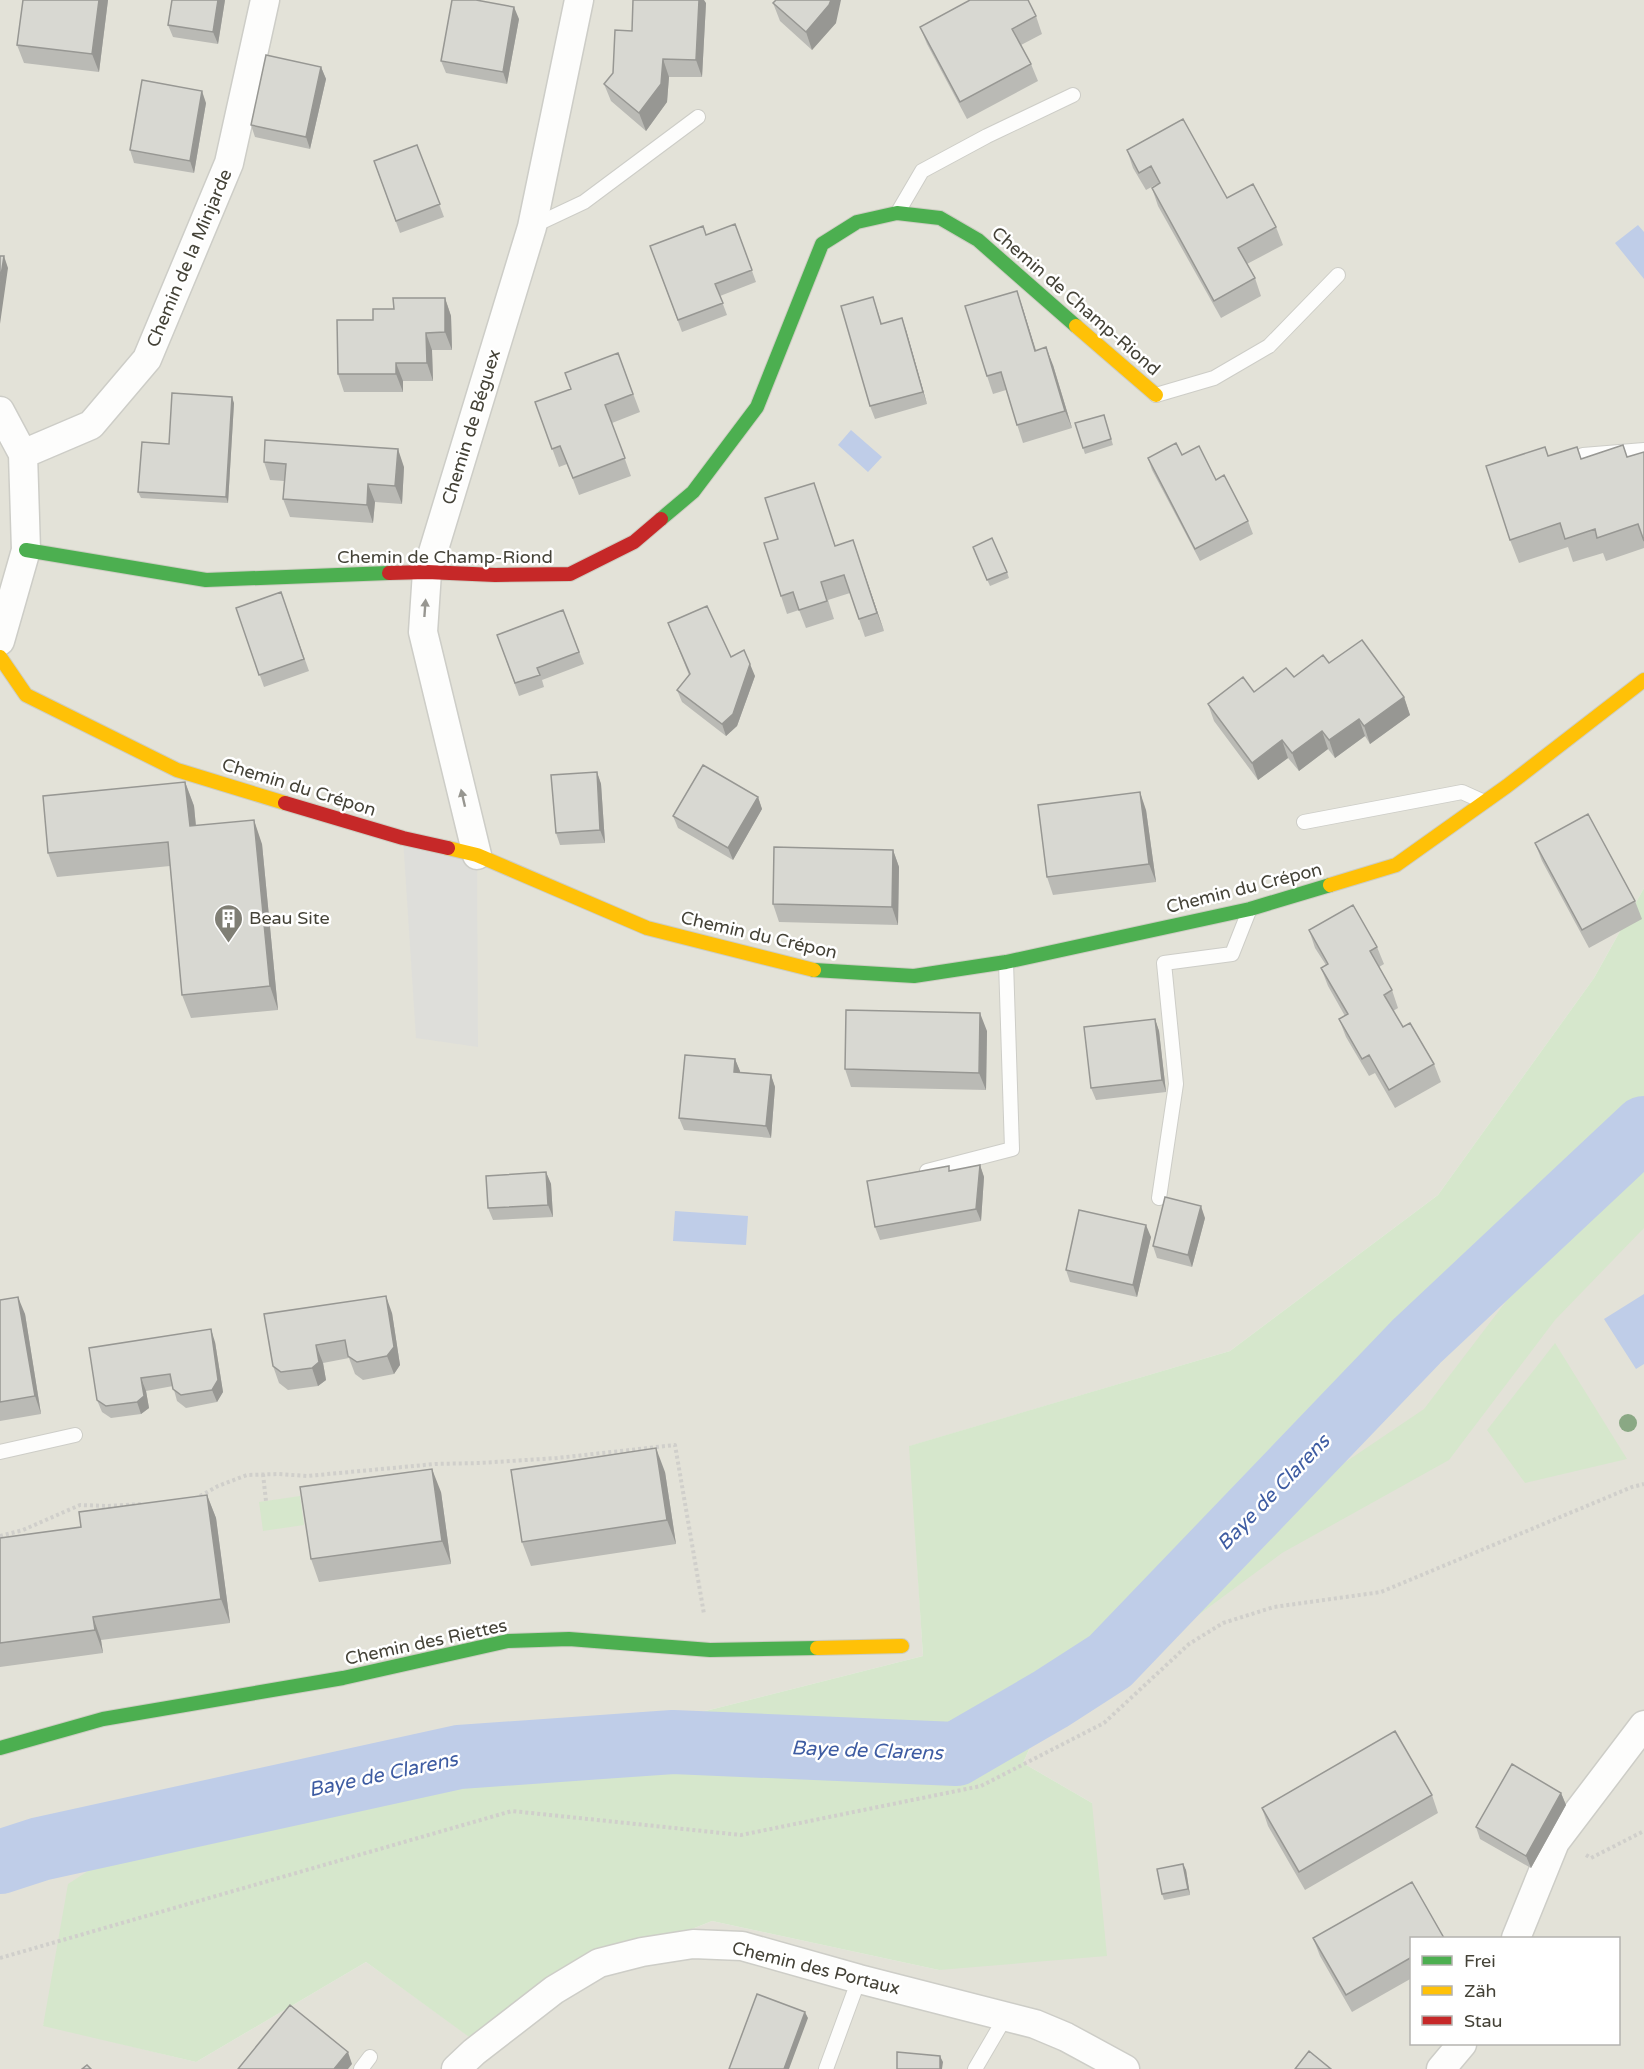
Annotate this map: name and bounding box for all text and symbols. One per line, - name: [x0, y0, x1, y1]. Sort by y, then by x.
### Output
- street label: Chemin de la Minjarde: [141, 166, 237, 350]
- street label: Chemin de Champ-Riond: [987, 222, 1165, 380]
- street label: Chemin de Béguex: [437, 347, 505, 507]
- street label: Chemin de Champ-Riond: [337, 546, 553, 568]
- one-way arrow: [420, 599, 429, 618]
- street label: Chemin du Crépon: [219, 753, 379, 821]
- one-way arrow: [457, 789, 467, 808]
- street label: Chemin du Crépon: [1164, 858, 1324, 918]
- building icon: Beau Site: [212, 902, 244, 944]
- street label: Chemin du Crépon: [679, 906, 839, 964]
- place label: Beau Site: [249, 907, 330, 929]
- water label: Baye de Clarens: [1212, 1429, 1336, 1556]
- street label: Chemin des Riettes: [343, 1614, 509, 1670]
- water label: Baye de Clarens: [791, 1736, 945, 1766]
- water label: Baye de Clarens: [306, 1747, 461, 1802]
- street label: Chemin des Portaux: [730, 1936, 902, 2000]
- legend: [1410, 1937, 1620, 2045]
- text: Frei: [1464, 1950, 1496, 1972]
- text: Zäh: [1464, 1980, 1497, 2002]
- text: Stau: [1464, 2010, 1503, 2032]

